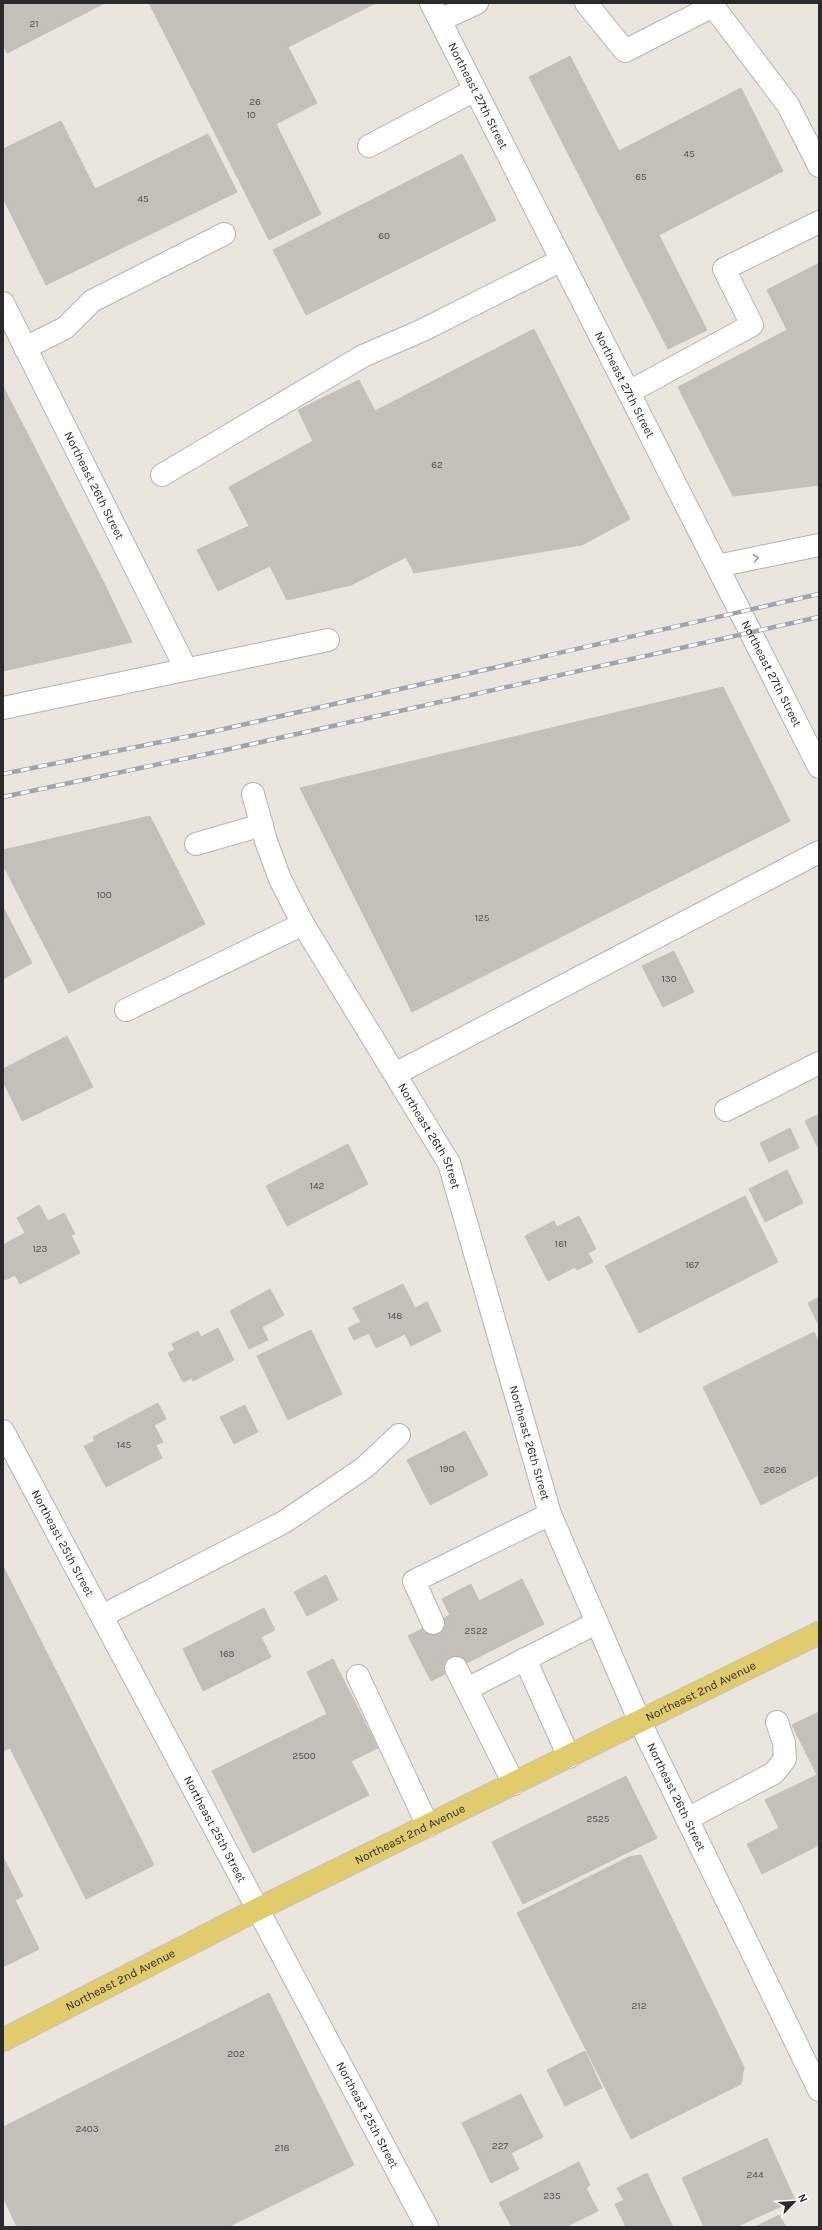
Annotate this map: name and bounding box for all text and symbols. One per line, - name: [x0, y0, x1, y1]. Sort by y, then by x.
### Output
- house number: 21: [29, 18, 39, 30]
- street label: Northeast 27th Street: [445, 40, 511, 152]
- house number: 26: [249, 96, 261, 108]
- house number: 10: [246, 109, 256, 121]
- house number: 45: [683, 148, 695, 160]
- house number: 65: [635, 171, 647, 183]
- house number: 45: [137, 193, 149, 205]
- house number: 60: [378, 230, 390, 242]
- street label: Northeast 27th Street: [592, 329, 658, 441]
- street label: Northeast 26th Street: [61, 429, 127, 542]
- house number: 62: [431, 459, 443, 471]
- one-way arrow: [752, 555, 759, 563]
- street label: Northeast 27th Street: [739, 618, 805, 730]
- house number: 100: [96, 889, 112, 901]
- house number: 125: [475, 912, 490, 924]
- house number: 130: [661, 973, 677, 985]
- street label: Northeast 26th Street: [395, 1081, 463, 1191]
- house number: 142: [310, 1180, 325, 1192]
- house number: 161: [555, 1238, 567, 1250]
- house number: 123: [32, 1243, 48, 1255]
- house number: 167: [685, 1259, 699, 1271]
- house number: 148: [387, 1310, 403, 1322]
- street label: Northeast 26th Street: [506, 1384, 553, 1502]
- house number: 145: [117, 1439, 132, 1451]
- house number: 190: [439, 1463, 455, 1475]
- house number: 2626: [763, 1464, 787, 1476]
- street label: Northeast 25th Street: [29, 1487, 97, 1599]
- house number: 2522: [464, 1625, 488, 1637]
- house number: 169: [220, 1648, 235, 1660]
- street label: Northeast 2nd Avenue: [643, 1658, 758, 1724]
- street label: Northeast 26th Street: [644, 1740, 709, 1854]
- house number: 2500: [292, 1750, 316, 1762]
- street label: Northeast 25th Street: [181, 1773, 249, 1885]
- street label: Northeast 2nd Avenue: [353, 1801, 467, 1867]
- house number: 2525: [587, 1813, 610, 1825]
- street label: Northeast 2nd Avenue: [63, 1946, 177, 2014]
- house number: 212: [632, 2000, 647, 2012]
- house number: 202: [227, 2048, 245, 2060]
- street label: Northeast 25th Street: [333, 2059, 402, 2171]
- house number: 2403: [75, 2123, 99, 2135]
- house number: 227: [492, 2140, 508, 2152]
- house number: 218: [274, 2142, 290, 2154]
- house number: 244: [747, 2169, 764, 2181]
- north arrow: [774, 2182, 814, 2222]
- house number: 235: [543, 2190, 561, 2202]
- text: N: [795, 2192, 810, 2204]

